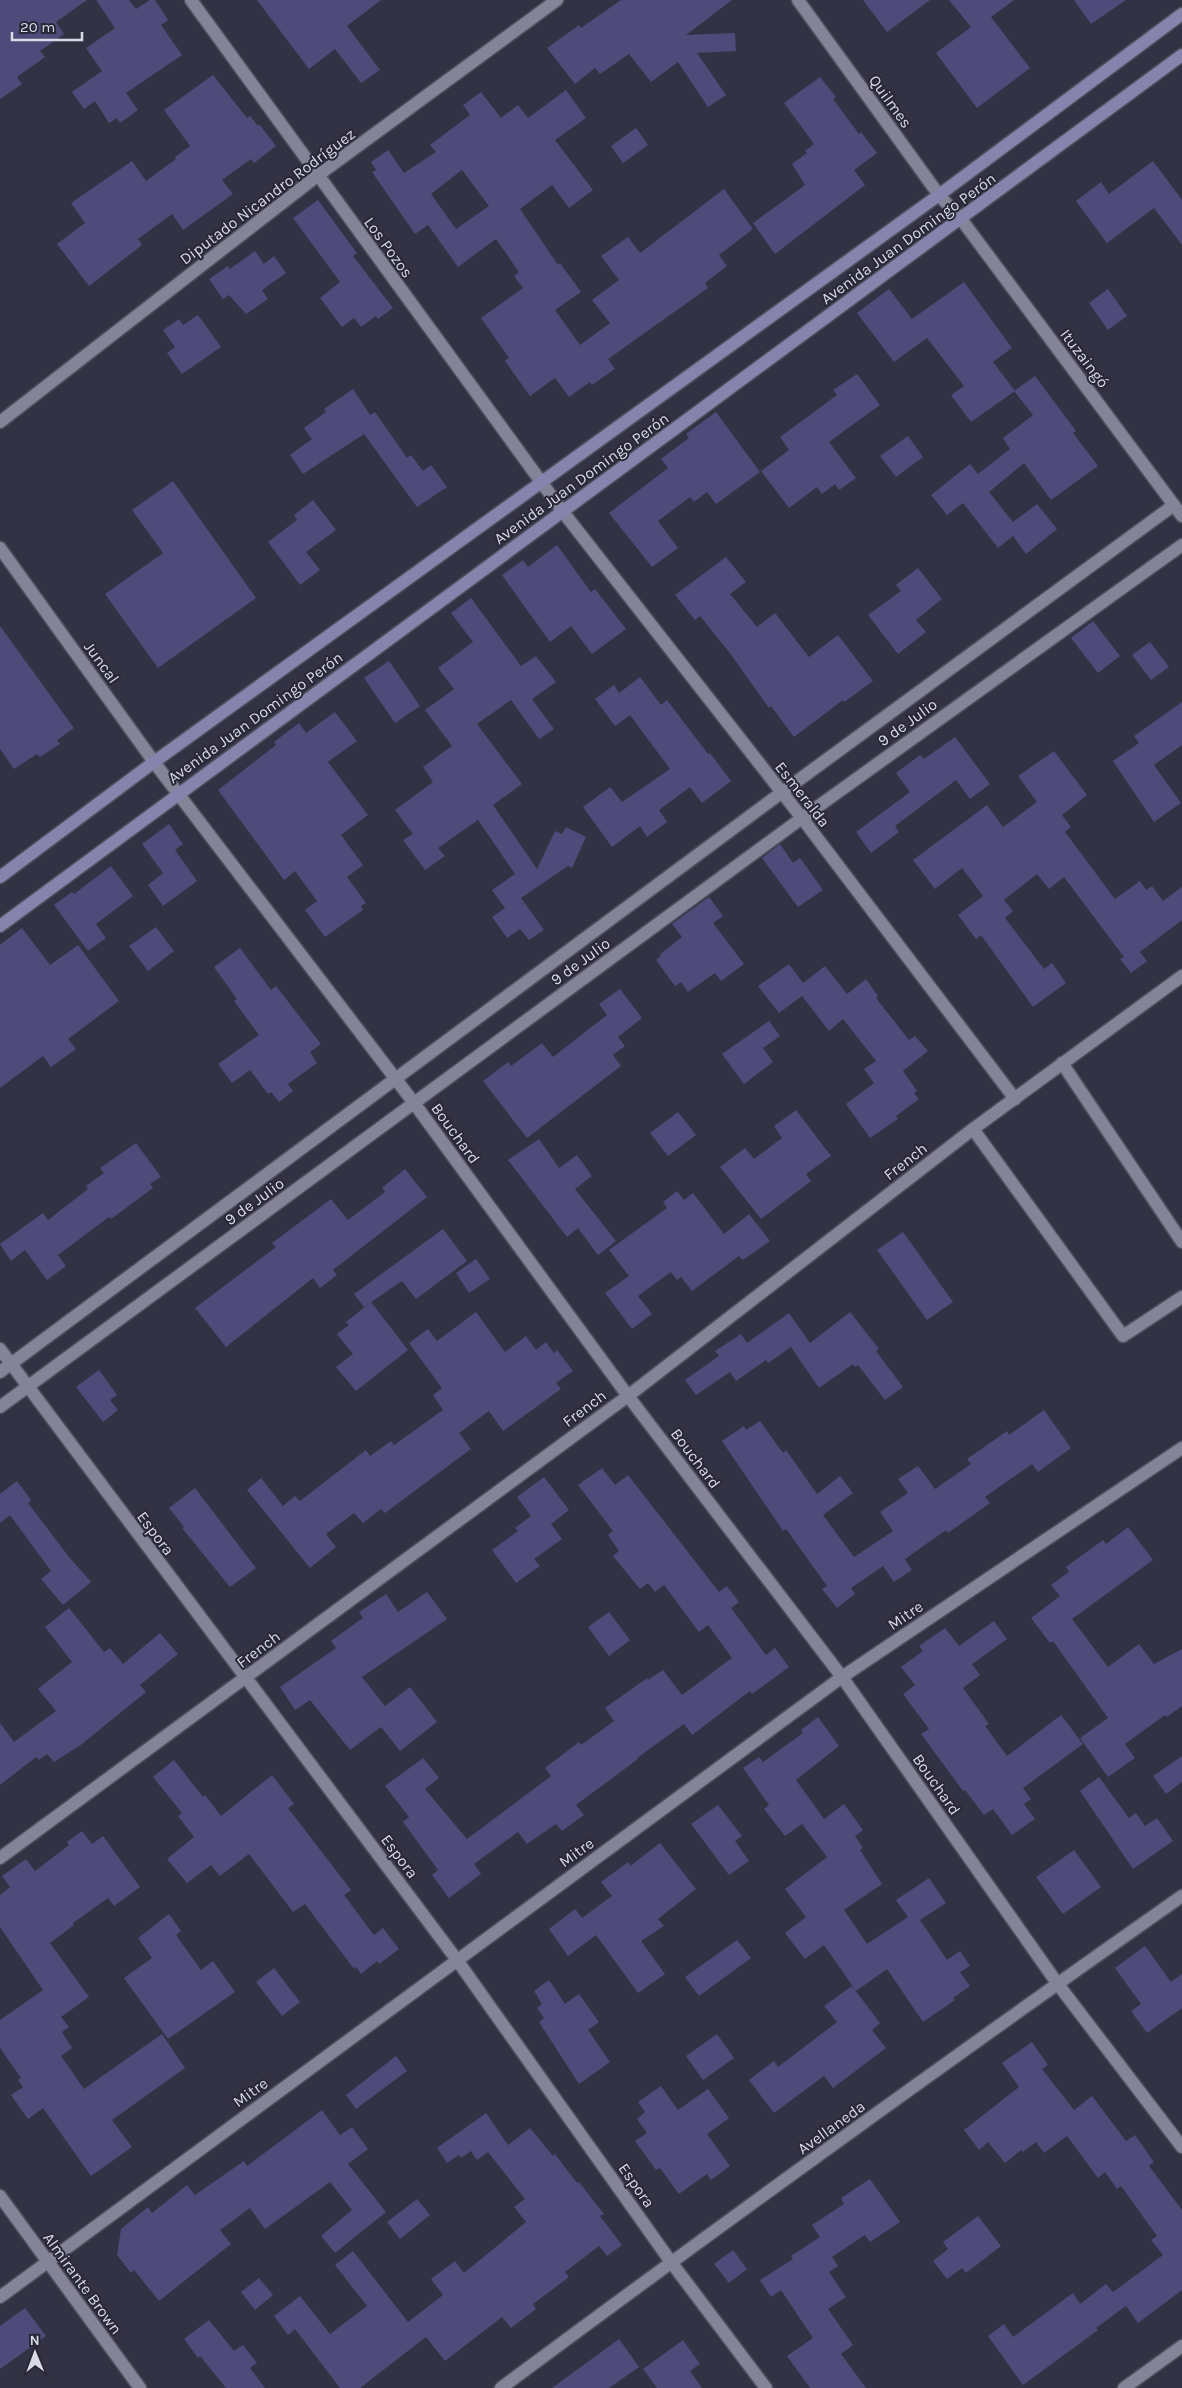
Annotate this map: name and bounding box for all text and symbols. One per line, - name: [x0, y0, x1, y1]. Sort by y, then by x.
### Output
- scale bar: [12, 10, 82, 42]
- text: 20 m: [20, 18, 55, 36]
- street label: Quilmes: [865, 71, 916, 132]
- street label: Diputado Nicandro Rodríguez: [176, 124, 359, 269]
- street label: Avenida Juan Domingo Perón: [817, 169, 999, 308]
- street label: Los Pozos: [360, 213, 417, 282]
- street label: Ituzaingó: [1056, 325, 1113, 391]
- street label: Avenida Juan Domingo Perón: [490, 409, 672, 548]
- street label: Juncal: [80, 638, 123, 687]
- street label: Avenida Juan Domingo Perón: [164, 648, 346, 787]
- street label: 9 de Julio: [874, 695, 941, 750]
- street label: Esmeralda: [771, 758, 834, 831]
- street label: 9 de Julio: [547, 934, 614, 989]
- street label: Bouchard: [427, 1099, 484, 1167]
- street label: French: [880, 1139, 931, 1184]
- street label: 9 de Julio: [221, 1174, 288, 1229]
- street label: French: [559, 1386, 610, 1431]
- street label: Bouchard: [667, 1424, 724, 1492]
- street label: Espora: [133, 1508, 178, 1559]
- street label: Mitre: [884, 1597, 926, 1634]
- street label: French: [233, 1627, 284, 1672]
- street label: Bouchard: [909, 1750, 965, 1819]
- street label: Espora: [377, 1831, 422, 1882]
- street label: Mitre: [555, 1833, 597, 1871]
- street label: Mitre: [229, 2073, 271, 2111]
- street label: Avellaneda: [794, 2096, 869, 2158]
- street label: Espora: [614, 2159, 659, 2211]
- street label: Almirante Brown: [39, 2229, 126, 2338]
- north arrow: [10, 2328, 60, 2378]
- text: N: [30, 2332, 40, 2349]

